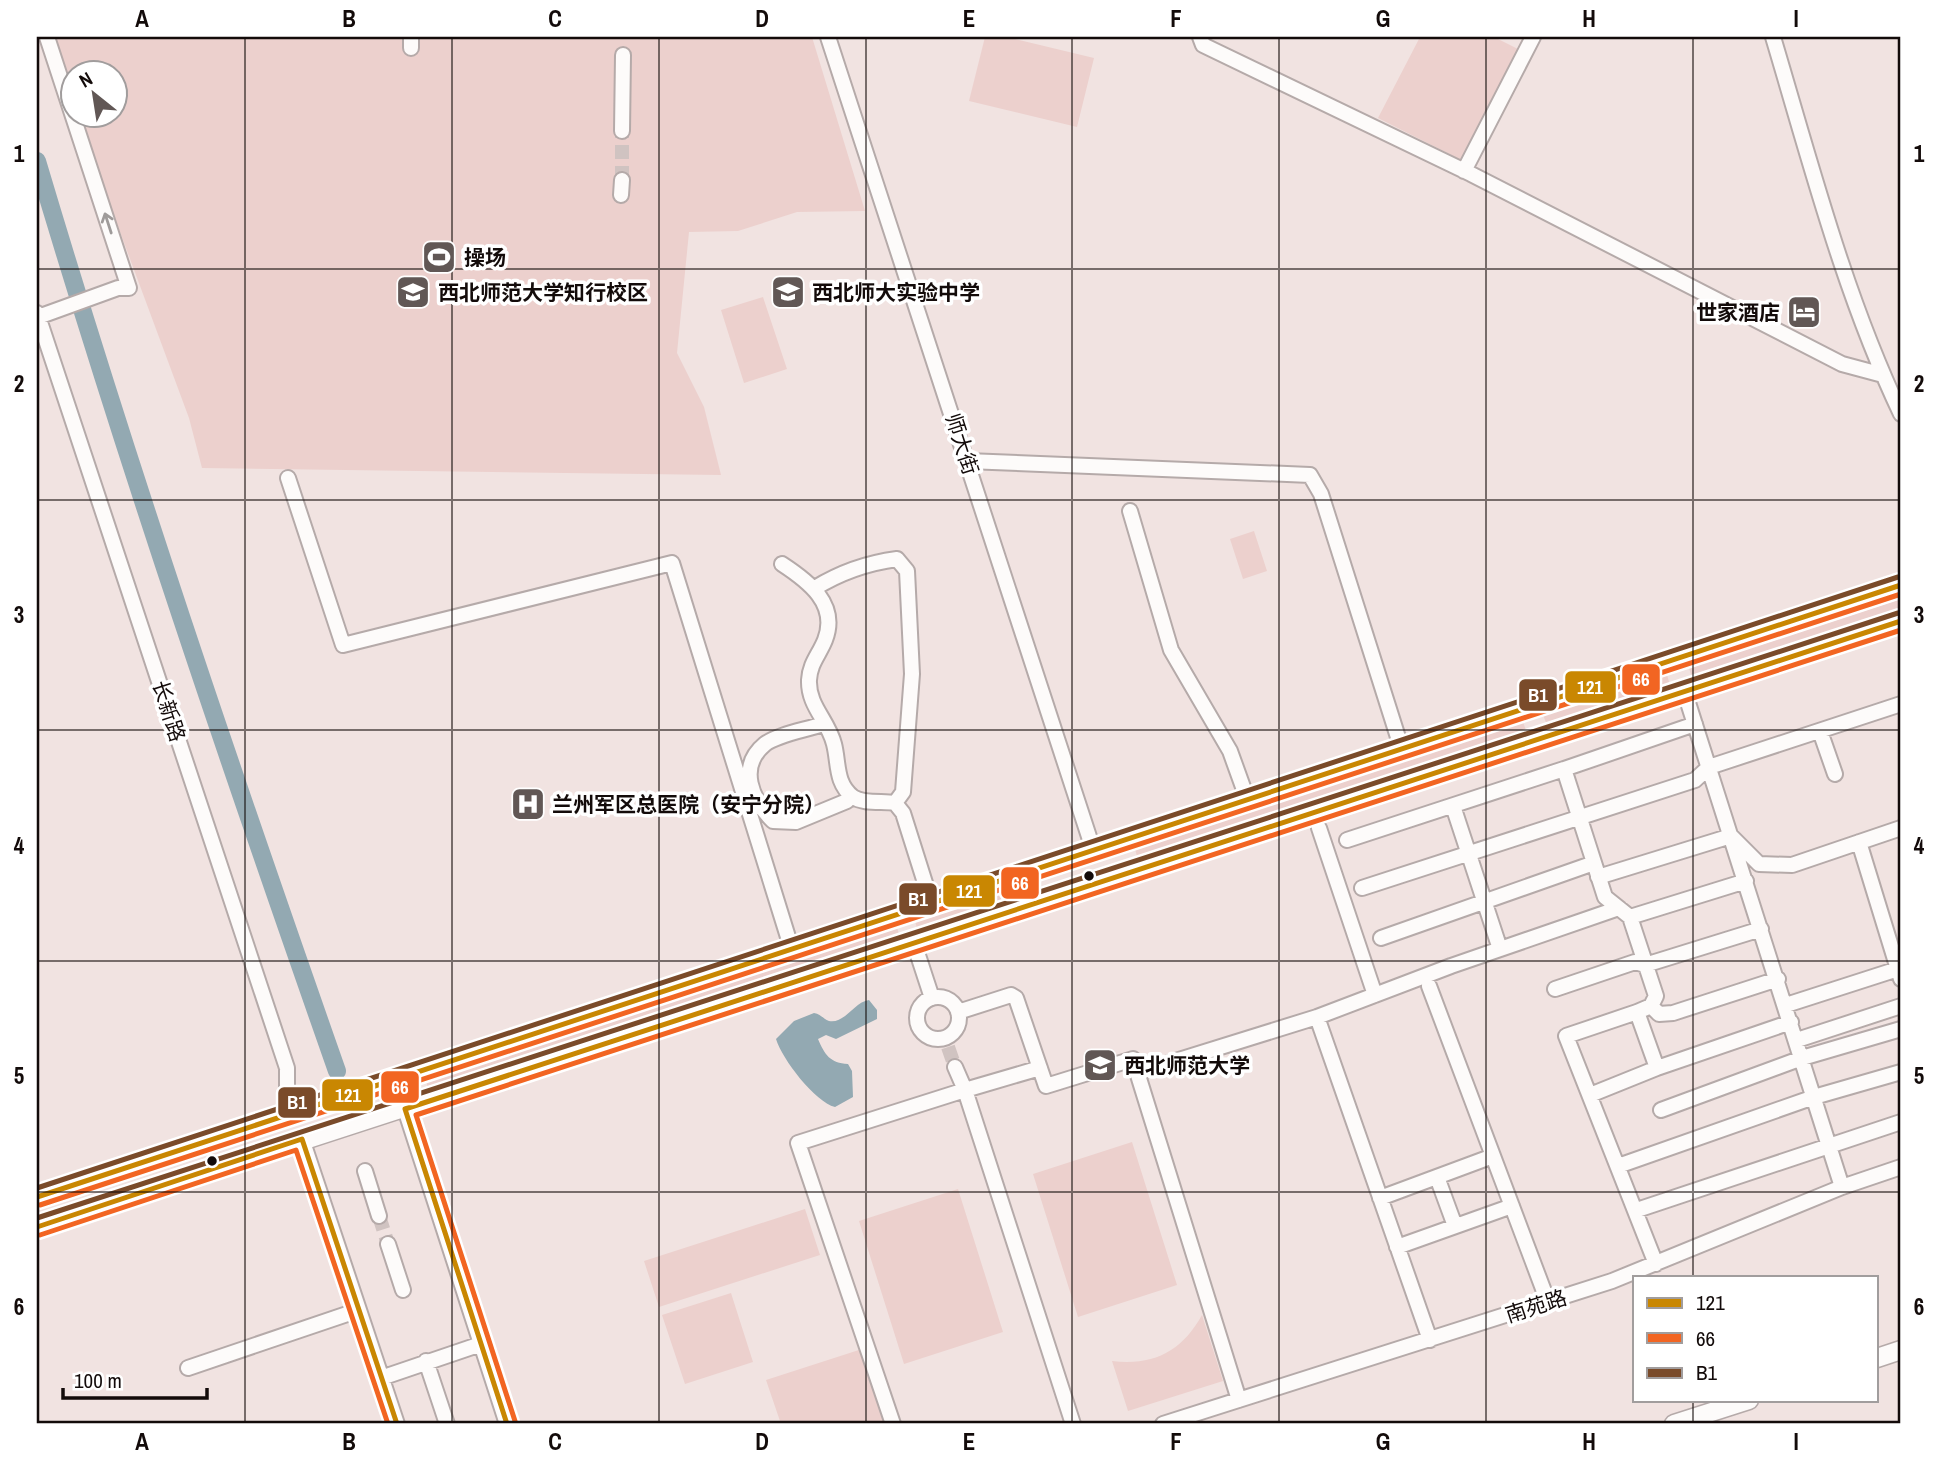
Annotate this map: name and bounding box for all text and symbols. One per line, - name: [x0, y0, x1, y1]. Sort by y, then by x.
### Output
- text: A: [135, 3, 149, 34]
- text: B: [342, 3, 356, 34]
- text: C: [548, 3, 562, 34]
- text: D: [755, 3, 769, 34]
- text: E: [963, 3, 975, 34]
- text: F: [1170, 3, 1182, 34]
- text: G: [1376, 3, 1390, 34]
- text: H: [1582, 3, 1596, 34]
- text: I: [1793, 3, 1799, 34]
- north arrow: [60, 60, 130, 130]
- text: N: [74, 65, 97, 93]
- text: 1: [14, 138, 25, 169]
- text: 1: [1914, 138, 1925, 169]
- one-way arrow: [101, 213, 113, 235]
- sports icon: 操场: [420, 238, 458, 276]
- place label: 操场: [464, 243, 506, 272]
- school or university icon: 西北师范大学知行校区: [394, 273, 432, 311]
- school or university icon: 西北师大实验中学: [769, 273, 807, 311]
- place label: 西北师范大学知行校区: [438, 278, 648, 307]
- place label: 西北师大实验中学: [812, 278, 980, 307]
- hotel icon: 世家酒店: [1785, 293, 1823, 331]
- place label: 世家酒店: [1696, 298, 1780, 327]
- text: 2: [14, 368, 24, 399]
- text: 2: [1914, 368, 1924, 399]
- street label: 师大街: [938, 410, 986, 478]
- text: 3: [14, 599, 24, 630]
- text: 3: [1914, 599, 1924, 630]
- line badge: 66: [1621, 663, 1661, 696]
- text: 66: [1632, 666, 1650, 692]
- line badge: 121: [1564, 670, 1617, 704]
- text: 121: [1577, 674, 1603, 700]
- street label: 长新路: [145, 677, 193, 745]
- line badge: B1: [1518, 678, 1558, 712]
- text: B1: [1528, 682, 1548, 708]
- hospital icon: 兰州军区总医院（安宁分院）: [509, 785, 547, 823]
- place label: 兰州军区总医院（安宁分院）: [552, 790, 825, 819]
- text: 4: [14, 830, 25, 861]
- text: 4: [1914, 830, 1925, 861]
- line badge: 66: [1000, 866, 1040, 900]
- unlabelled marker: [1082, 869, 1096, 883]
- text: 66: [1011, 870, 1029, 896]
- line badge: 121: [942, 874, 996, 908]
- text: 121: [956, 878, 982, 904]
- line badge: B1: [898, 882, 938, 916]
- text: B1: [908, 886, 928, 912]
- school or university icon: 西北师范大学: [1081, 1046, 1119, 1084]
- place label: 西北师范大学: [1124, 1051, 1250, 1080]
- text: 5: [14, 1060, 24, 1091]
- text: 5: [1914, 1060, 1924, 1091]
- line badge: 66: [380, 1070, 420, 1104]
- text: 66: [391, 1074, 409, 1100]
- line badge: 121: [321, 1078, 374, 1112]
- text: 121: [335, 1082, 361, 1108]
- line badge: B1: [277, 1086, 317, 1119]
- text: B1: [287, 1089, 307, 1115]
- unlabelled marker: [205, 1154, 219, 1168]
- legend: [1633, 1276, 1878, 1402]
- street label: 南苑路: [1502, 1282, 1570, 1330]
- text: 121: [1696, 1288, 1725, 1317]
- text: 6: [14, 1291, 24, 1322]
- text: 6: [1914, 1291, 1924, 1322]
- text: 66: [1696, 1324, 1715, 1353]
- scale bar: [63, 1356, 206, 1400]
- text: B1: [1696, 1358, 1717, 1387]
- text: 100 m: [74, 1366, 122, 1395]
- text: A: [135, 1426, 149, 1457]
- text: B: [342, 1426, 356, 1457]
- text: C: [548, 1426, 562, 1457]
- text: D: [755, 1426, 769, 1457]
- text: E: [963, 1426, 975, 1457]
- text: F: [1170, 1426, 1182, 1457]
- text: G: [1376, 1426, 1390, 1457]
- text: H: [1582, 1426, 1596, 1457]
- text: I: [1793, 1426, 1799, 1457]

